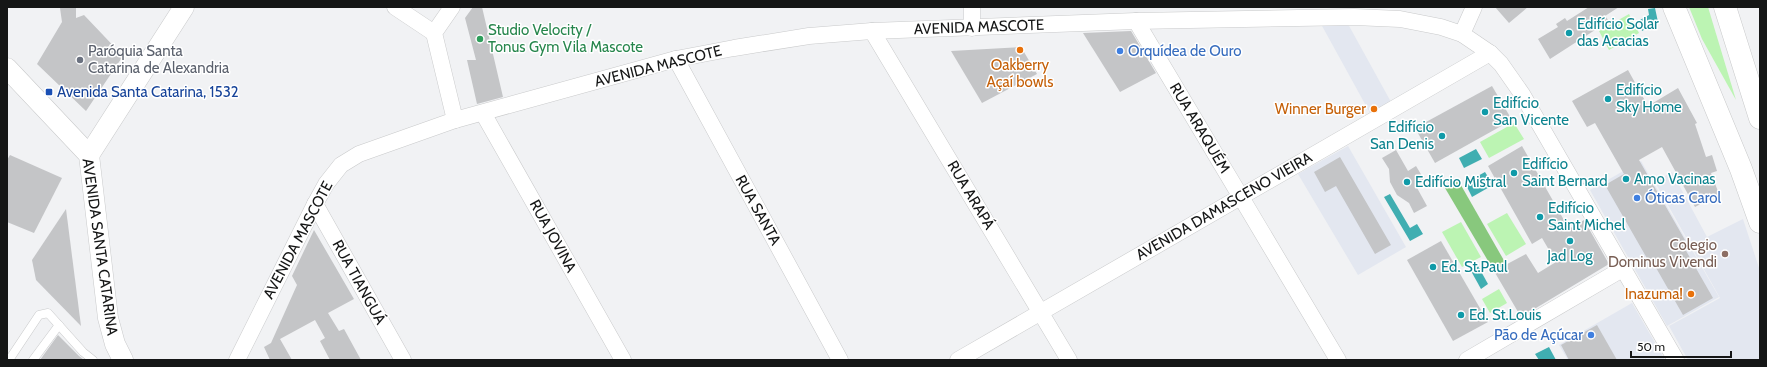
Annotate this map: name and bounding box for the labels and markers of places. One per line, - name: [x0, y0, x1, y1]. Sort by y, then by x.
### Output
- place label: Edifício Solar das Acacias: [1577, 15, 1659, 50]
- place label: Studio Velocity / Tonus Gym Vila Mascote: [488, 21, 643, 56]
- marker: Edifício Solar das Acacias: [1564, 28, 1574, 38]
- marker: Studio Velocity / Tonus Gym Vila Mascote: [475, 34, 485, 44]
- place label: Paróquia Santa Catarina de Alexandria: [88, 42, 230, 77]
- place label: Orquídea de Ouro: [1128, 42, 1241, 60]
- marker: Oakberry Açaí bowls: [1015, 45, 1025, 55]
- marker: Orquídea de Ouro: [1115, 46, 1125, 56]
- marker: Paróquia Santa Catarina de Alexandria: [75, 55, 85, 65]
- place label: Oakberry Açaí bowls: [987, 56, 1053, 91]
- place label: Edifício Sky Home: [1616, 81, 1682, 116]
- place label: Avenida Santa Catarina, 1532: [57, 83, 239, 101]
- marker: Avenida Santa Catarina, 1532: [44, 87, 54, 97]
- place label: Edifício San Vicente: [1493, 94, 1569, 129]
- marker: Edifício Sky Home: [1603, 94, 1613, 104]
- place label: Winner Burger: [1275, 100, 1366, 118]
- marker: Winner Burger: [1369, 104, 1379, 114]
- marker: Edifício San Vicente: [1480, 107, 1490, 117]
- place label: Edifício San Denis: [1370, 118, 1434, 153]
- marker: Edifício San Denis: [1437, 131, 1447, 141]
- place label: Edifício Saint Bernard: [1522, 155, 1608, 190]
- marker: Edifício Saint Bernard: [1509, 168, 1519, 178]
- place label: Amo Vacinas: [1634, 170, 1716, 188]
- place label: Edifício Mistral: [1415, 173, 1507, 191]
- marker: Amo Vacinas: [1621, 174, 1631, 184]
- marker: Edifício Mistral: [1402, 177, 1412, 187]
- place label: Óticas Carol: [1645, 188, 1722, 207]
- marker: Óticas Carol: [1632, 193, 1642, 203]
- place label: Edifício Saint Michel: [1548, 199, 1626, 234]
- marker: Edifício Saint Michel: [1535, 212, 1545, 222]
- marker: Jad Log: [1565, 236, 1575, 246]
- place label: Colegio Dominus Vivendi: [1608, 236, 1717, 271]
- place label: Jad Log: [1546, 247, 1593, 265]
- marker: Colegio Dominus Vivendi: [1720, 249, 1730, 259]
- place label: Ed. St.Paul: [1441, 258, 1508, 276]
- marker: Ed. St.Paul: [1428, 262, 1438, 272]
- place label: Inazuma!: [1625, 285, 1683, 303]
- marker: Inazuma!: [1686, 289, 1696, 299]
- place label: Ed. St.Louis: [1469, 306, 1541, 324]
- marker: Ed. St.Louis: [1456, 310, 1466, 320]
- place label: Pão de Açúcar: [1494, 326, 1583, 344]
- marker: Pão de Açúcar: [1586, 330, 1596, 340]

